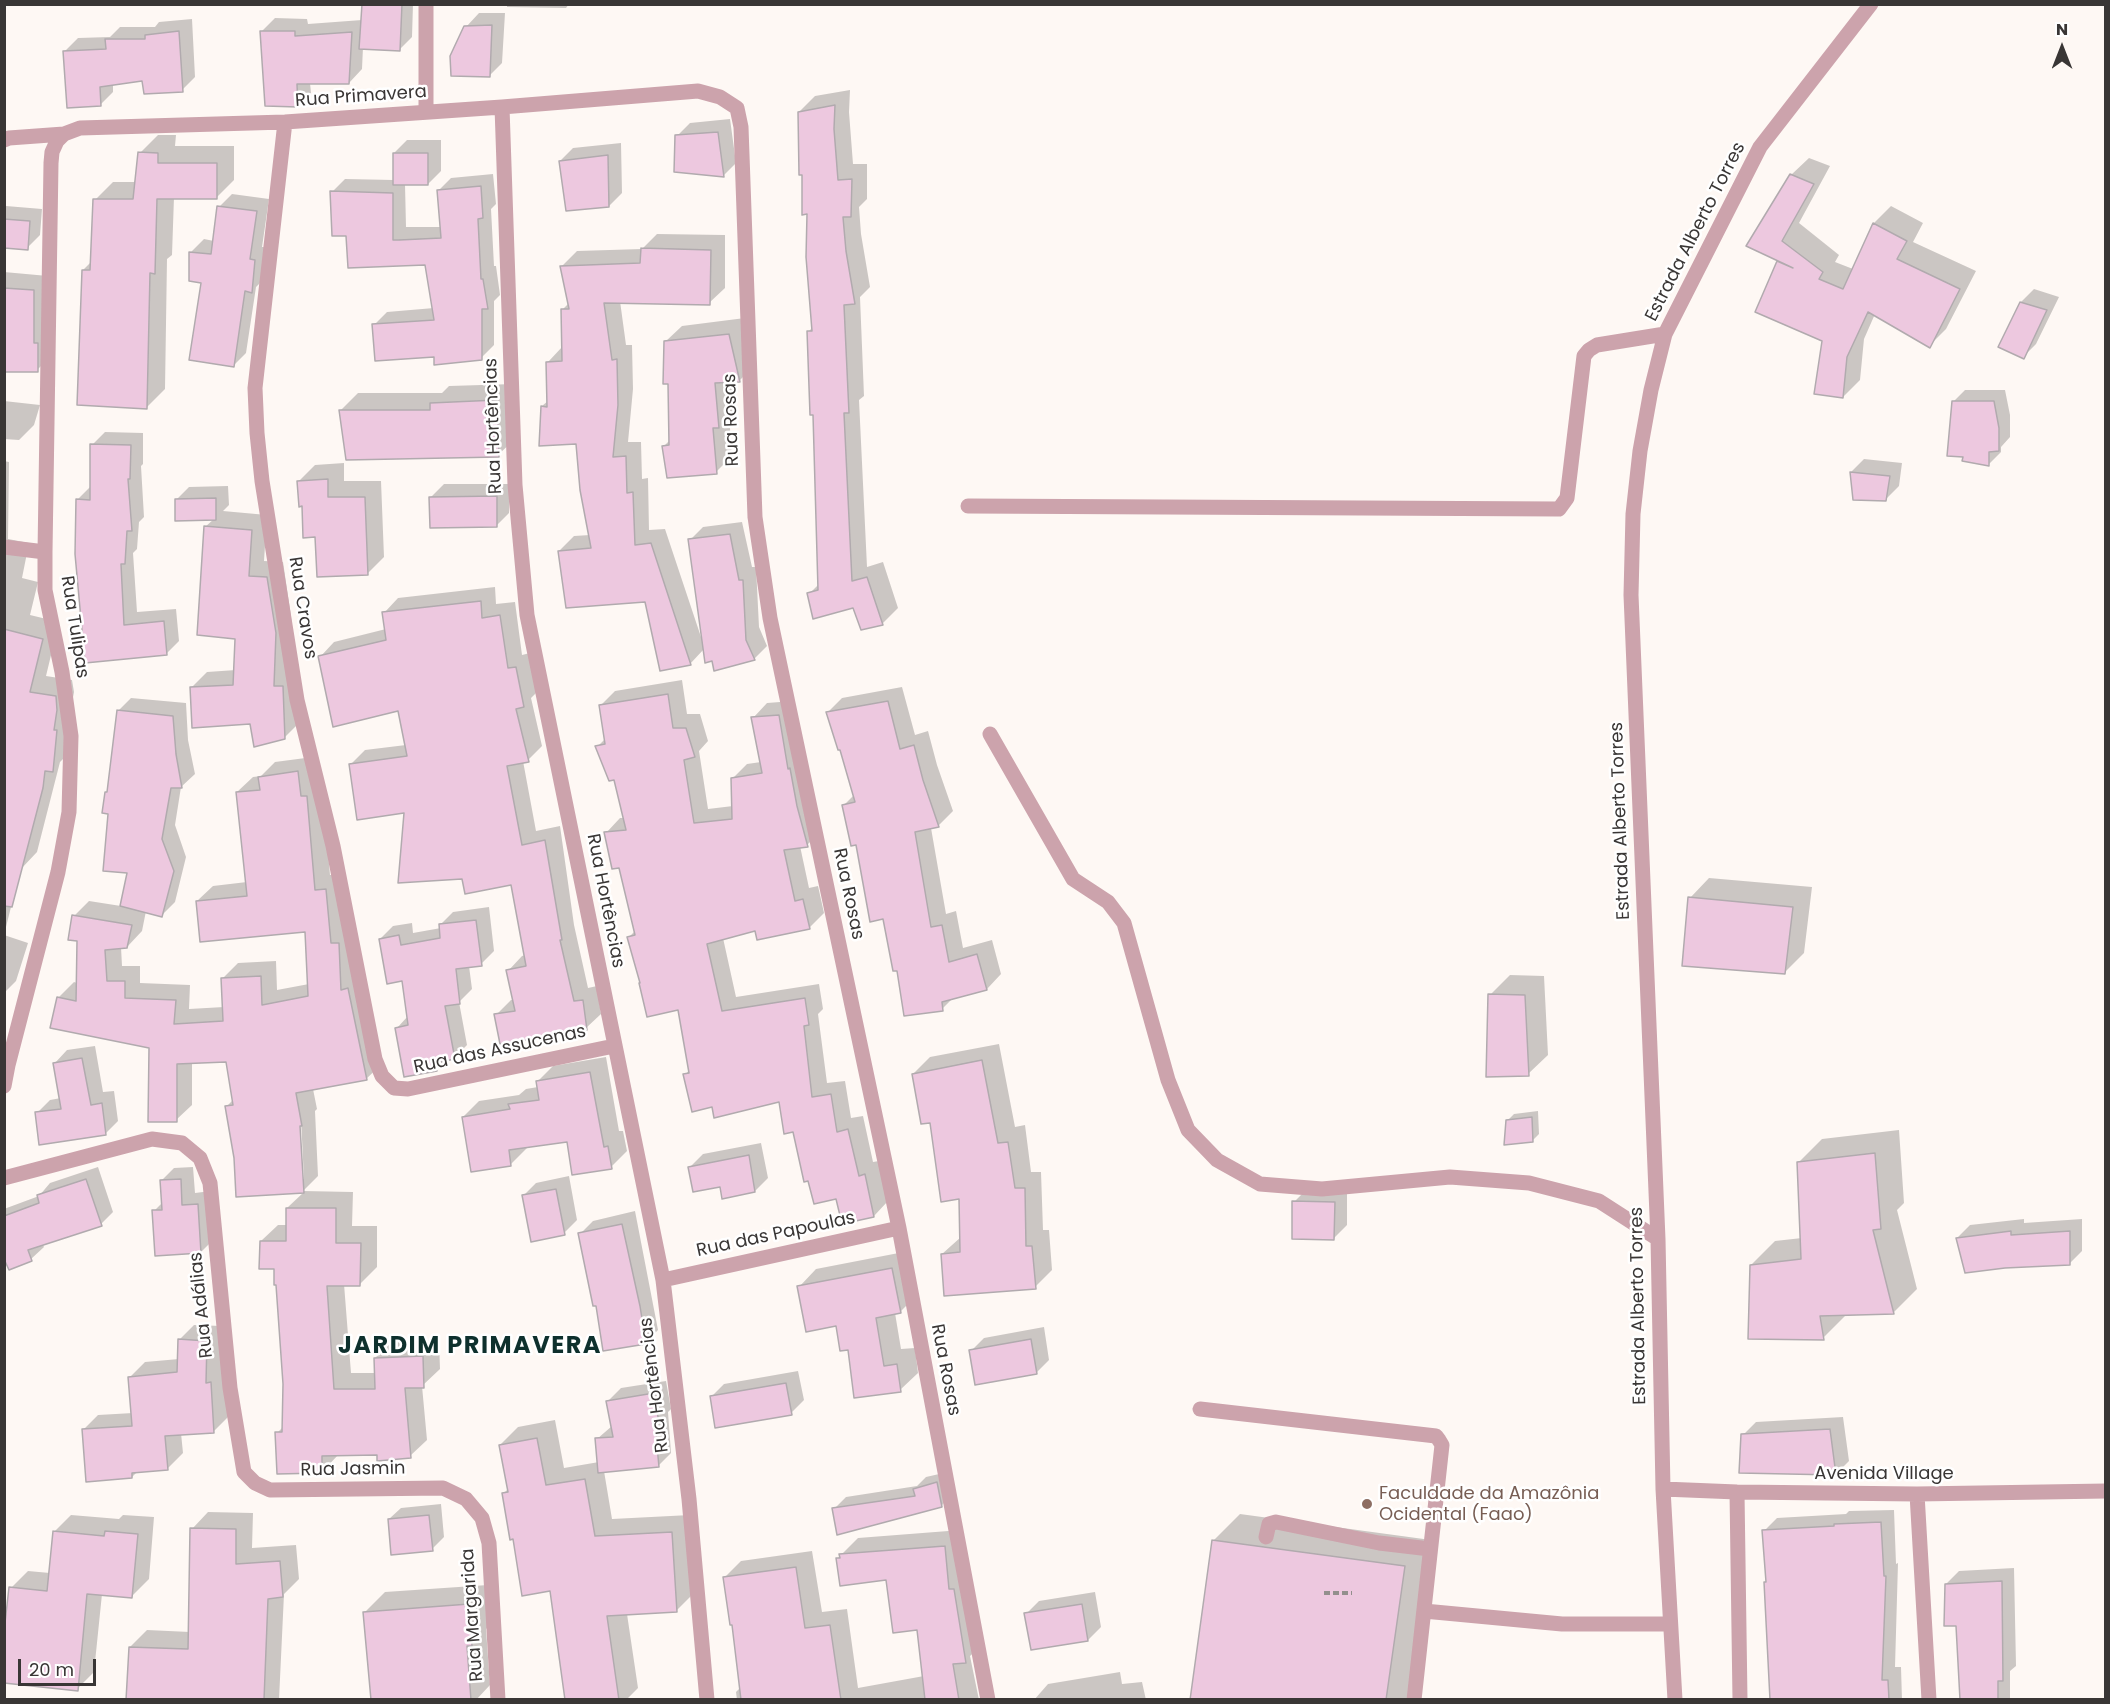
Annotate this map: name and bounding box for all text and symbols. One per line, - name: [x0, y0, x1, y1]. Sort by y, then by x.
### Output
- north arrow: [2032, 18, 2092, 78]
- text: N: [2056, 18, 2068, 41]
- street label: Rua Primavera: [294, 82, 428, 112]
- street label: Estrada Alberto Torres: [1641, 139, 1751, 325]
- street label: Rua Hortências: [481, 358, 507, 494]
- street label: Rua Rosas: [720, 373, 744, 467]
- street label: Rua Cravos: [283, 555, 321, 661]
- street label: Rua Tulipas: [55, 574, 93, 680]
- street label: Estrada Alberto Torres: [1607, 722, 1635, 920]
- street label: Rua Hortências: [581, 832, 629, 970]
- street label: Rua Rosas: [828, 846, 868, 942]
- street label: Rua das Assucenas: [412, 1021, 588, 1079]
- street label: Estrada Alberto Torres: [1626, 1207, 1652, 1405]
- street label: Rua das Papoulas: [695, 1208, 857, 1262]
- street label: Rua Adálias: [186, 1251, 218, 1359]
- street label: Rua Hortências: [636, 1316, 674, 1454]
- street label: Rua Rosas: [926, 1322, 964, 1418]
- district label: JARDIM PRIMAVERA: [338, 1333, 602, 1361]
- street label: Rua Jasmin: [300, 1458, 406, 1482]
- street label: Avenida Village: [1814, 1463, 1954, 1485]
- place label: Faculdade da Amazônia Ocidental (Faao): [1379, 1483, 1599, 1526]
- marker: Faculdade da Amazônia Ocidental (Faao): [1360, 1497, 1374, 1511]
- street label: Rua Margarida: [458, 1548, 488, 1682]
- scale bar: [21, 1647, 99, 1685]
- text: 20 m: [29, 1657, 74, 1682]

